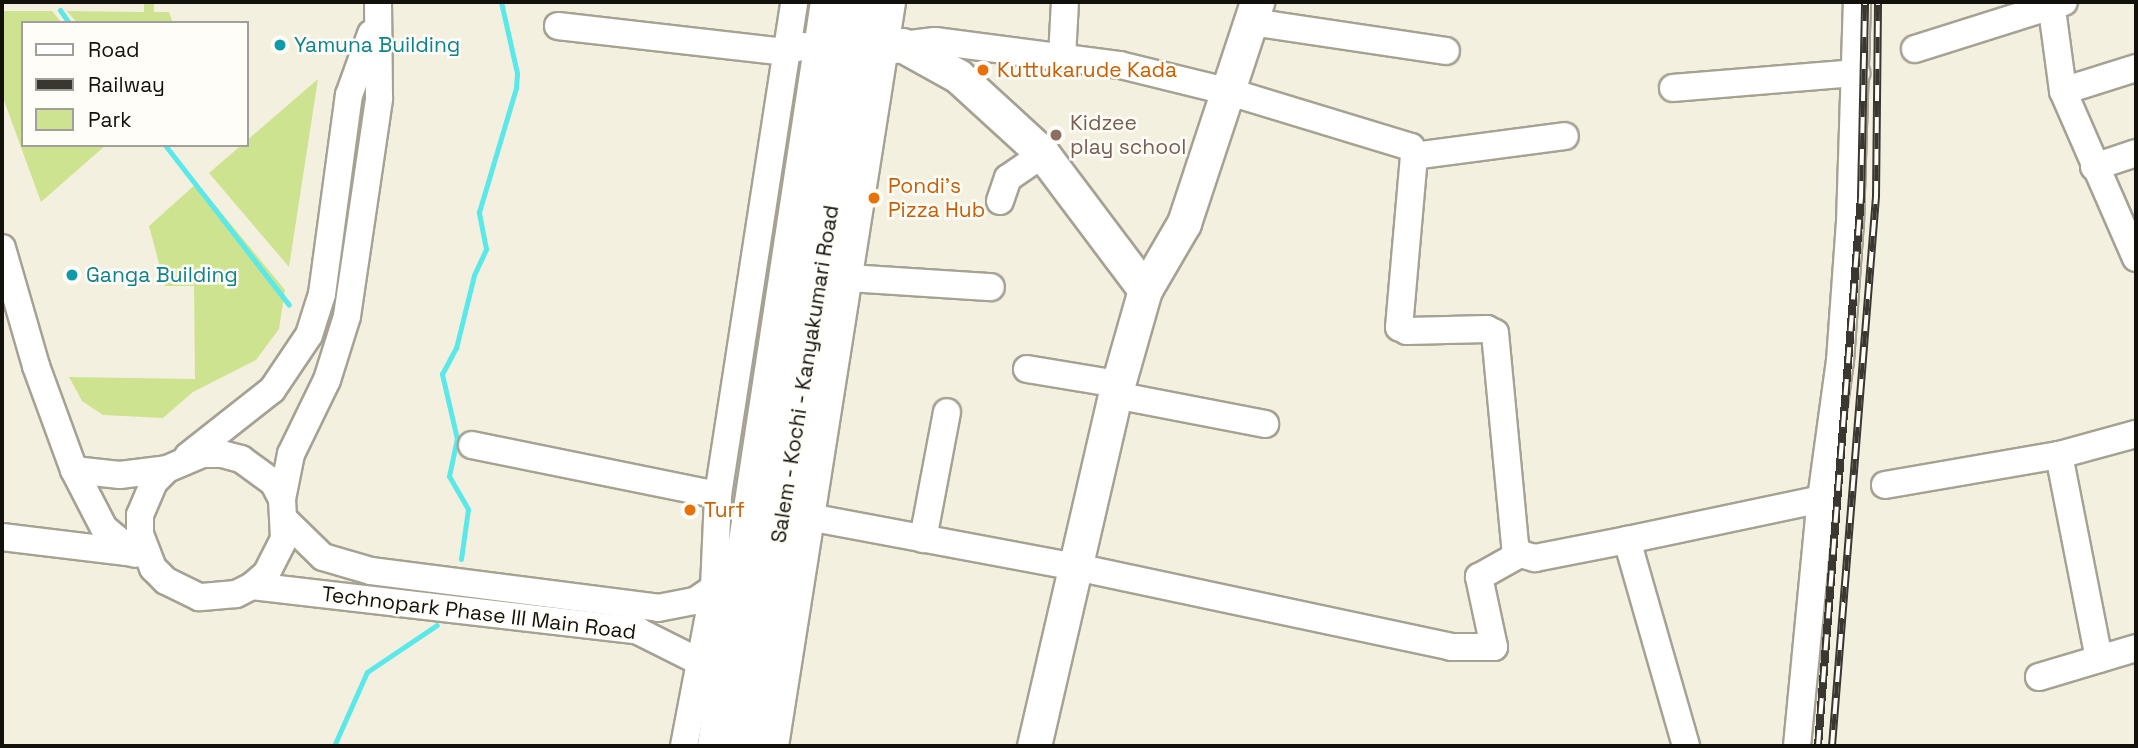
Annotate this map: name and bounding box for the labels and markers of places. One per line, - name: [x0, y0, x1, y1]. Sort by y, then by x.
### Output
- place label: Yamuna Building: [294, 32, 460, 58]
- marker: Yamuna Building: [272, 37, 288, 53]
- place label: Kuttukarude Kada: [997, 57, 1177, 83]
- marker: Kuttukarude Kada: [975, 62, 991, 78]
- place label: Kidzee play school: [1070, 110, 1186, 160]
- marker: Kidzee play school: [1048, 127, 1064, 143]
- place label: Pondi's Pizza Hub: [888, 173, 985, 223]
- marker: Pondi's Pizza Hub: [866, 190, 882, 206]
- place label: Ganga Building: [86, 262, 238, 288]
- marker: Ganga Building: [64, 267, 80, 283]
- place label: Turf: [704, 497, 745, 523]
- marker: Turf: [682, 502, 698, 518]

